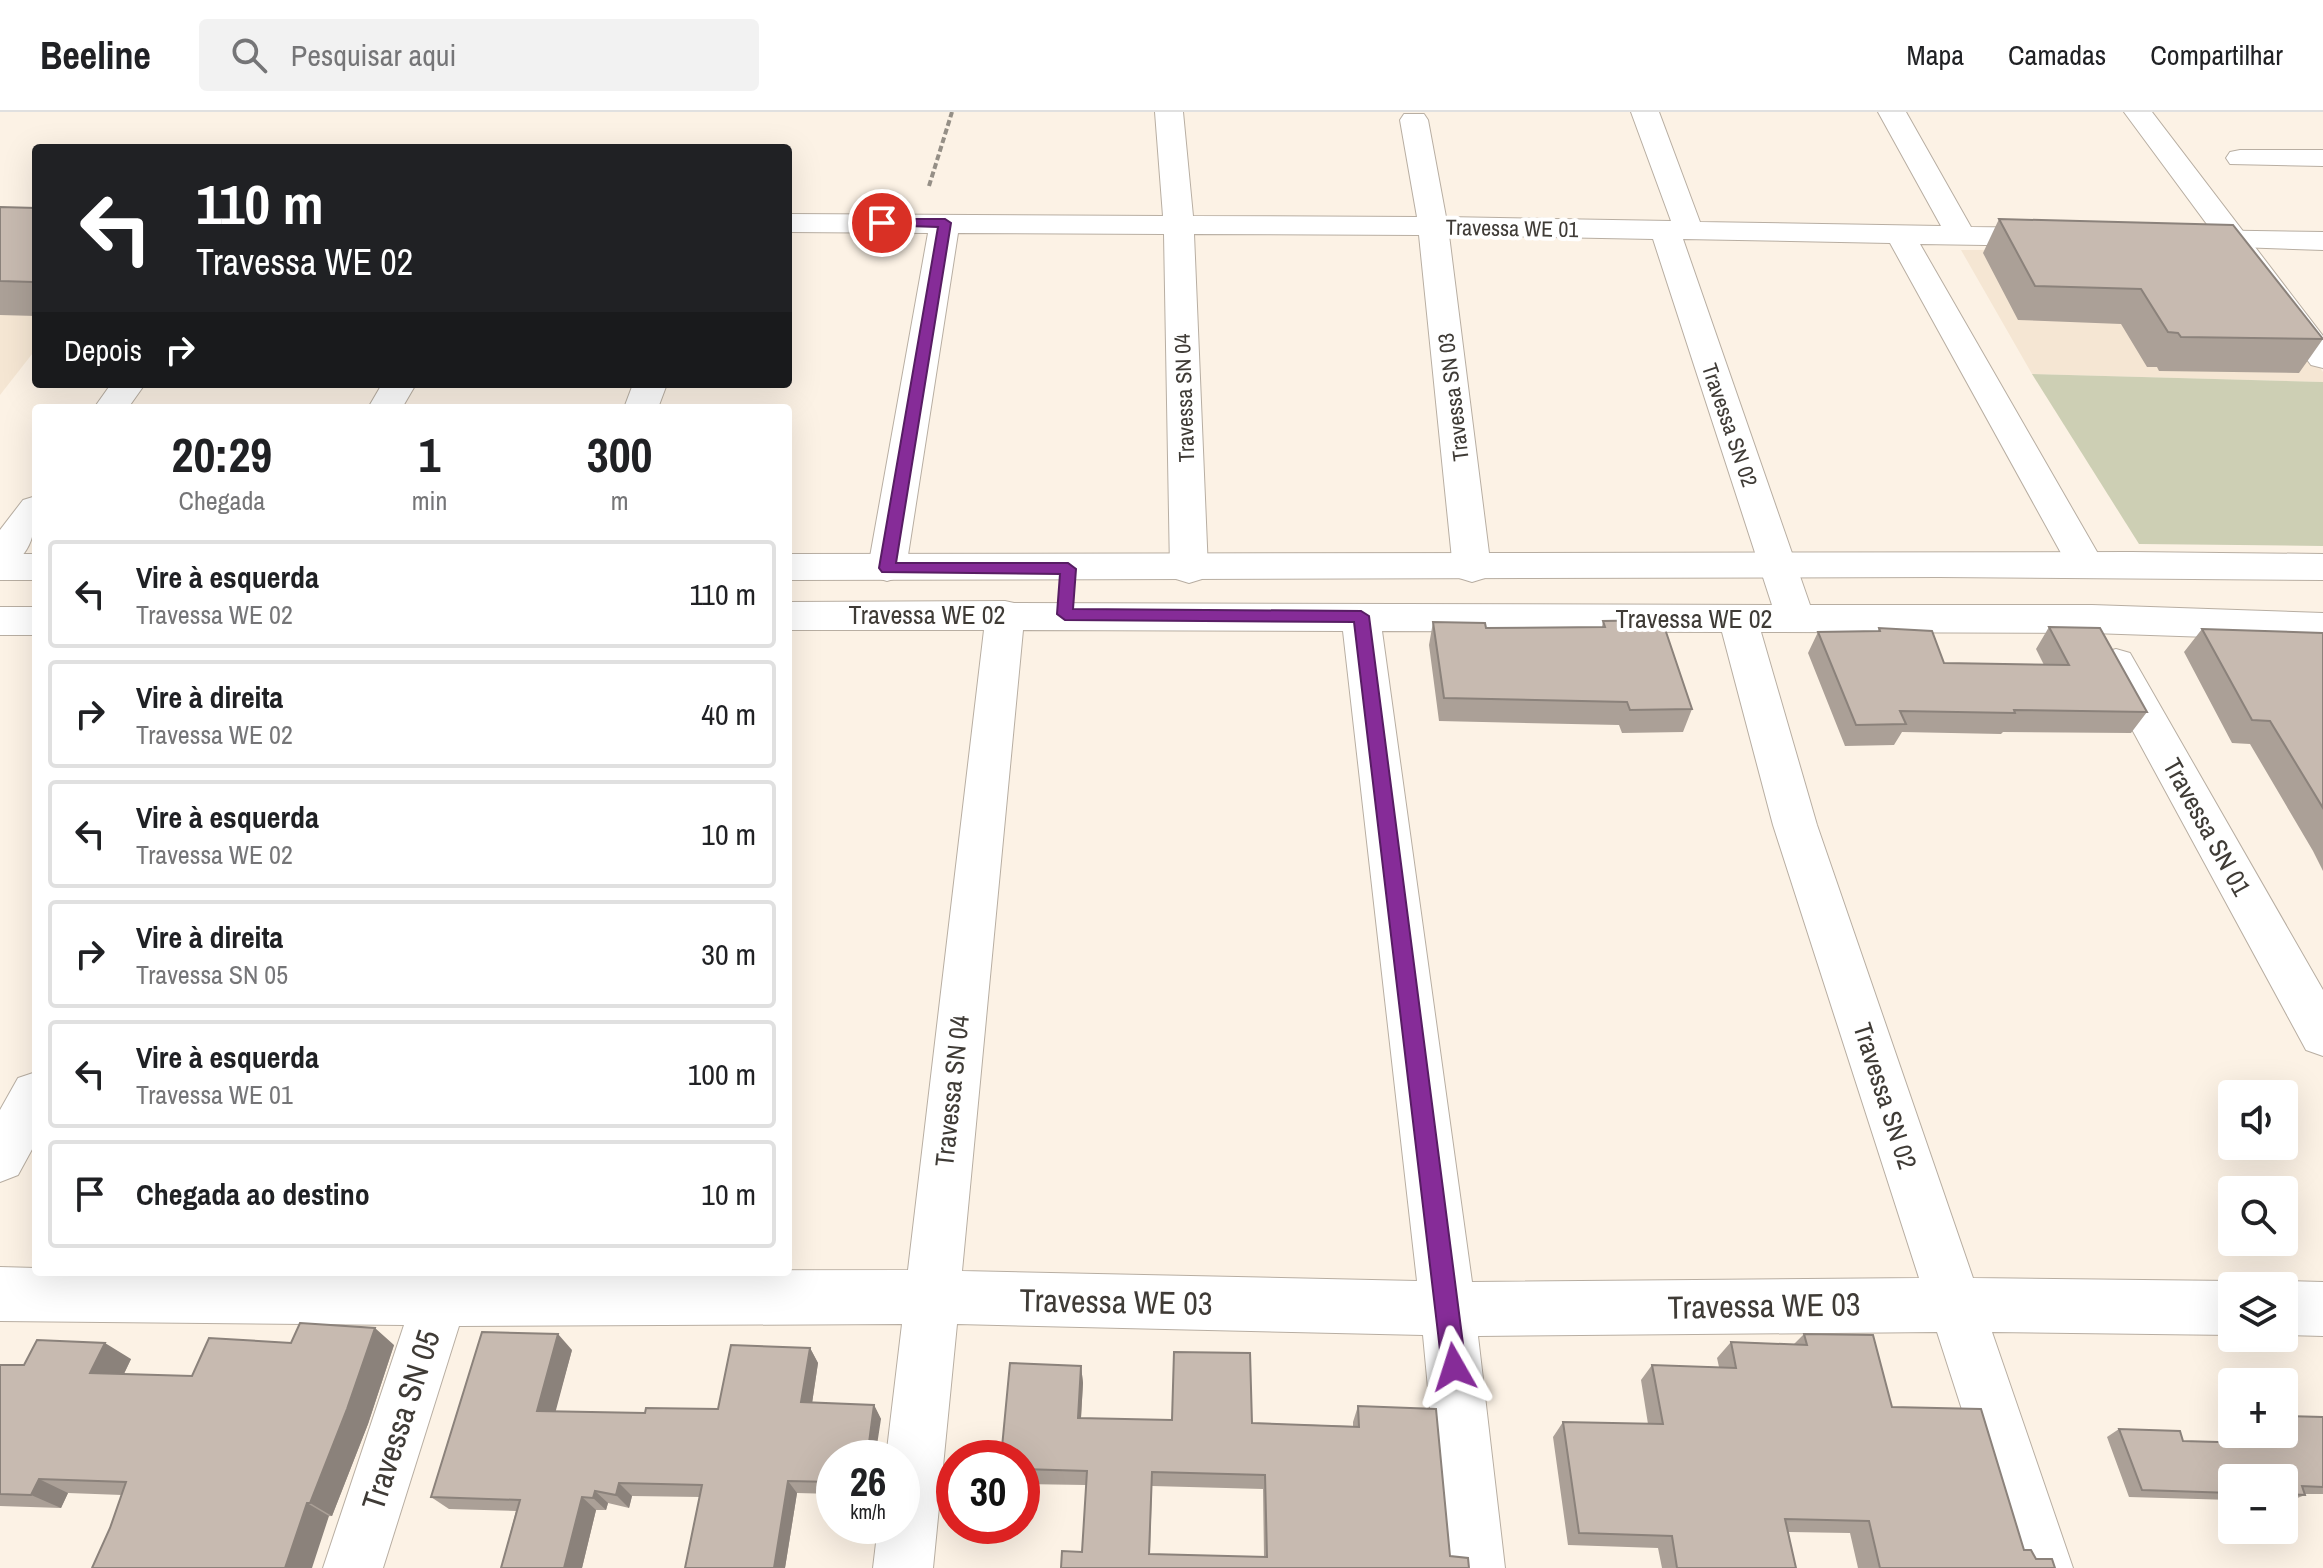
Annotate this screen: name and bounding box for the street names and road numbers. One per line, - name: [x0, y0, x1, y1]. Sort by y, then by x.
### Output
- street label: Travessa WE 01: [1445, 212, 1579, 244]
- street label: Travessa SN 03: [1430, 331, 1476, 463]
- street label: Travessa SN 04: [1167, 333, 1201, 463]
- street label: Travessa SN 02: [1695, 359, 1765, 491]
- street label: Travessa WE 02: [849, 597, 1005, 632]
- street label: Travessa WE 02: [1616, 601, 1772, 636]
- street label: Travessa SN 01: [2155, 752, 2260, 902]
- street label: Travessa SN 04: [926, 1013, 977, 1168]
- street label: Travessa SN 02: [1845, 1018, 1926, 1174]
- street label: Travessa WE 03: [1019, 1278, 1213, 1325]
- street label: Travessa WE 03: [1667, 1282, 1861, 1329]
- street label: Travessa SN 05: [351, 1324, 450, 1515]

